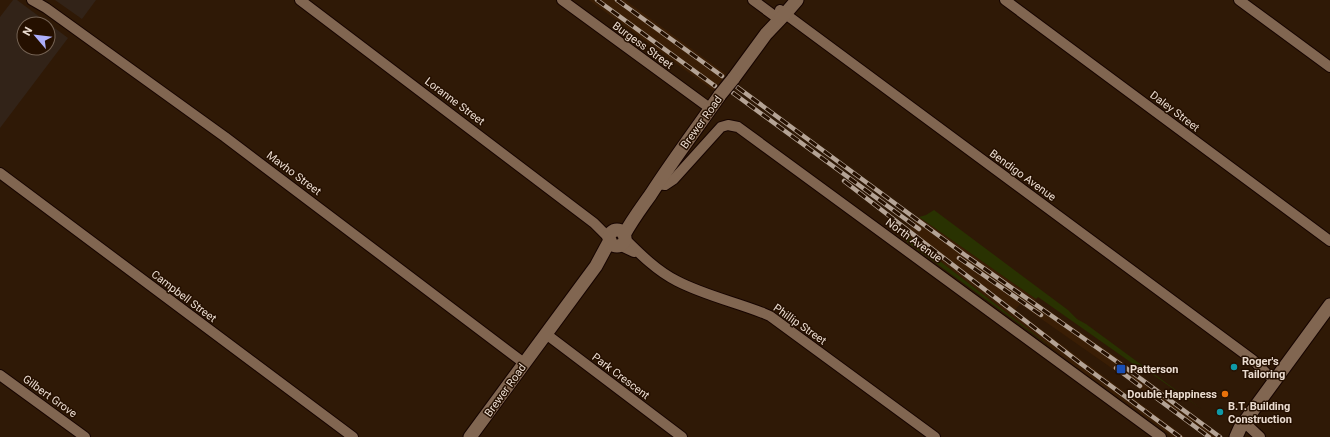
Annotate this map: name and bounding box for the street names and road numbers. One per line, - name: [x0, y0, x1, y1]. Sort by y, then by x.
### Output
- street label: Burgess Street: [610, 19, 676, 72]
- street label: Loranne Street: [422, 75, 487, 128]
- street label: Daley Street: [1147, 89, 1202, 134]
- street label: Brewer Road: [678, 93, 725, 151]
- street label: Bendigo Avenue: [987, 147, 1059, 204]
- street label: Mavho Street: [264, 149, 324, 198]
- street label: North Avenue: [883, 216, 945, 265]
- street label: Campbell Street: [149, 268, 219, 325]
- street label: Phillip Street: [771, 301, 829, 348]
- street label: Park Crescent: [589, 351, 652, 402]
- street label: Brewer Road: [482, 361, 529, 419]
- street label: Gilbert Grove: [20, 372, 79, 420]

